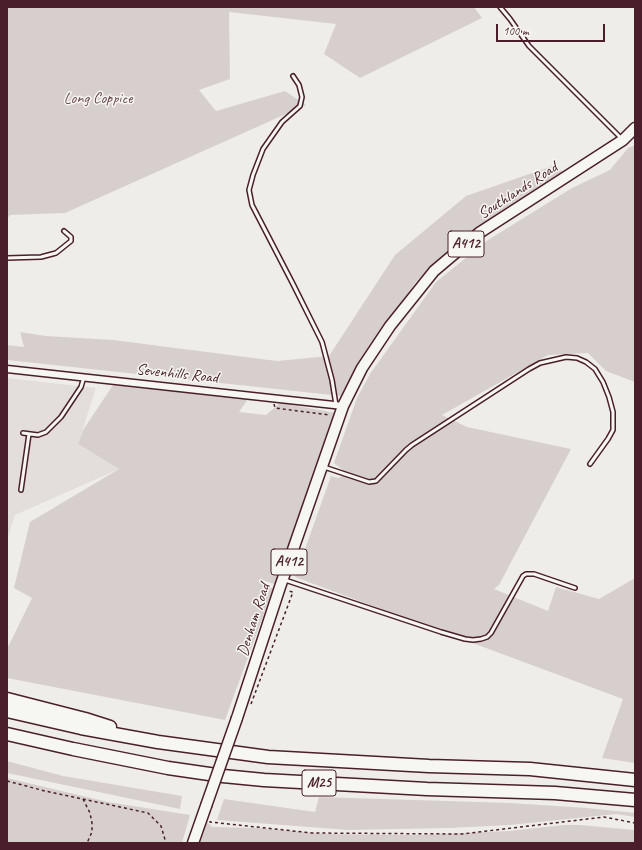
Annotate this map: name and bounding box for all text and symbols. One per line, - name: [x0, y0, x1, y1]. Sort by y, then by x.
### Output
- scale bar: [498, 16, 607, 42]
- text: 100 m: [503, 23, 529, 39]
- park label: Long Coppice: [64, 89, 132, 109]
- street label: Southlands Road: [475, 158, 561, 224]
- road number: A412: [448, 231, 484, 257]
- street label: Sevenhills Road: [135, 360, 219, 388]
- road number: A412: [271, 549, 307, 575]
- street label: Denham Road: [233, 581, 275, 659]
- road number: M25: [302, 770, 336, 796]

